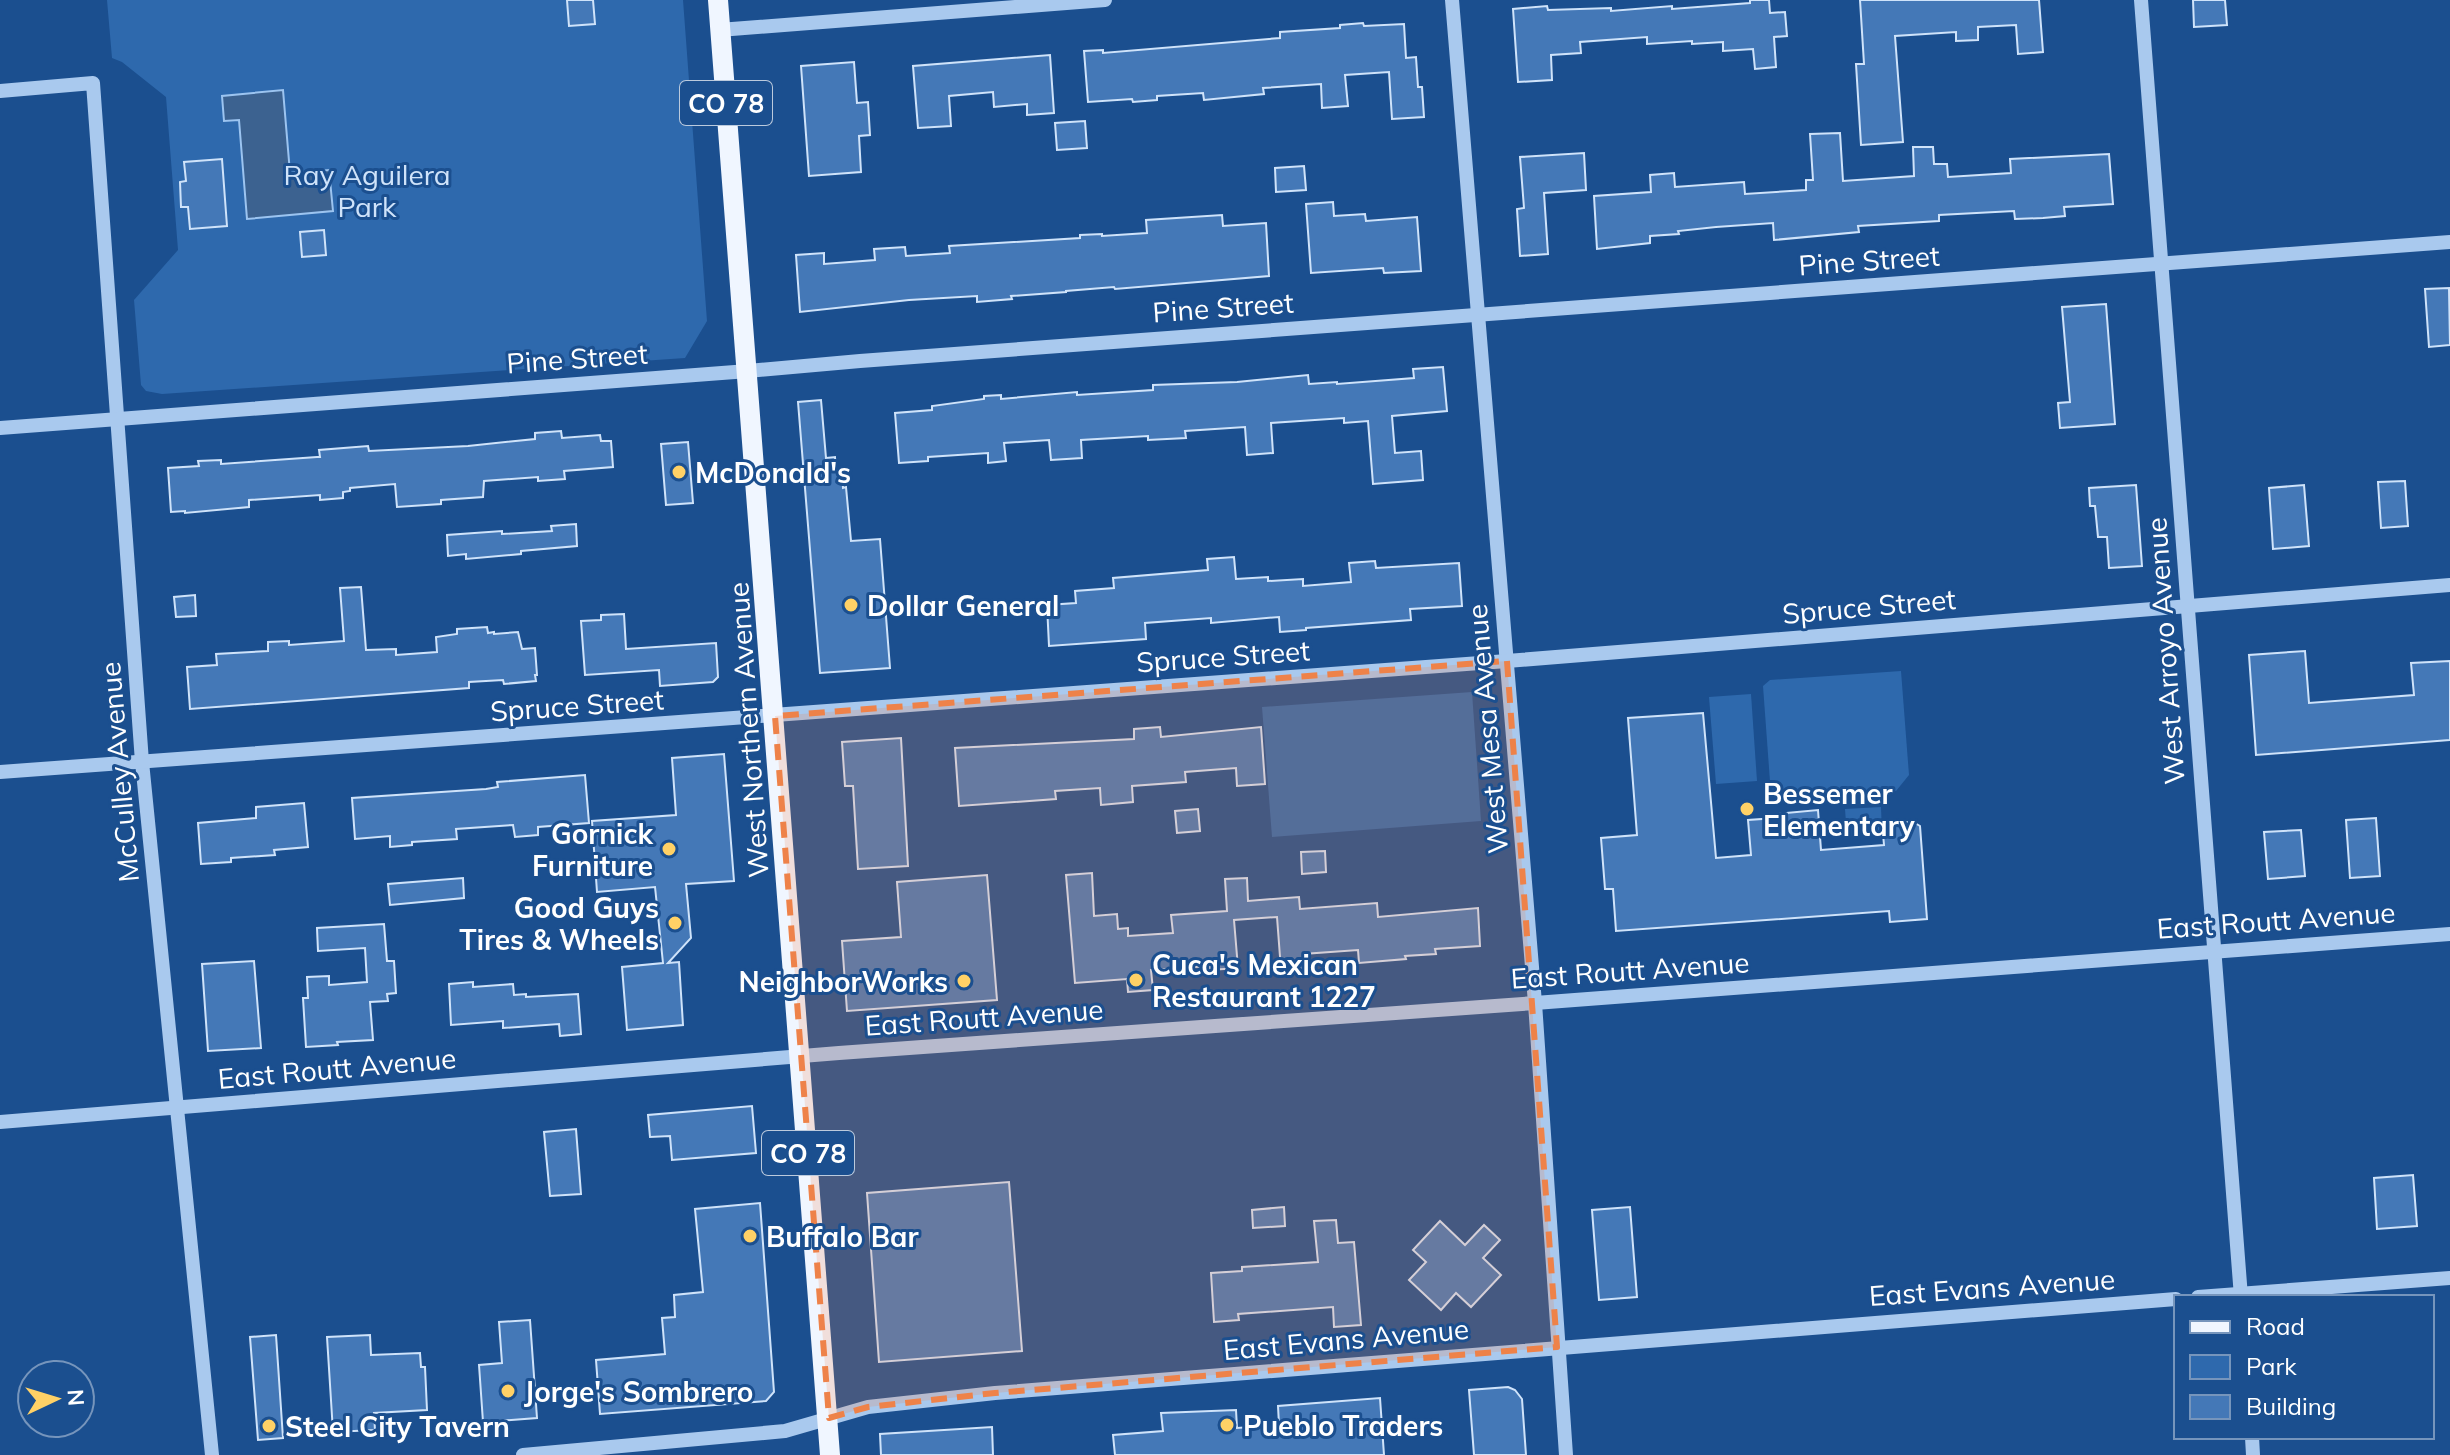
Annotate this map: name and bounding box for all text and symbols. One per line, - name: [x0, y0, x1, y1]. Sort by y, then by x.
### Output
- road number: CO 78: [680, 81, 772, 125]
- park label: Ray Aguilera Park: [283, 157, 451, 224]
- street label: Pine Street: [1797, 238, 1941, 282]
- street label: Pine Street: [1151, 285, 1295, 329]
- street label: Pine Street: [505, 336, 649, 380]
- place label: McDonald's: [695, 455, 851, 490]
- marker: McDonald's: [670, 463, 688, 481]
- street label: West Arroyo Avenue: [2138, 516, 2192, 786]
- street label: West Northern Avenue: [720, 581, 776, 879]
- street label: Spruce Street: [1781, 581, 1957, 631]
- place label: Dollar General: [867, 588, 1059, 623]
- marker: Dollar General: [842, 596, 860, 614]
- street label: West Mesa Avenue: [1459, 603, 1515, 855]
- street label: Spruce Street: [1135, 632, 1311, 680]
- street label: McCulley Avenue: [92, 660, 146, 884]
- street label: Spruce Street: [489, 681, 665, 729]
- place label: Bessemer Elementary: [1763, 776, 1916, 843]
- marker: Bessemer Elementary: [1738, 800, 1756, 818]
- place label: Gornick Furniture: [532, 816, 654, 883]
- marker: Gornick Furniture: [660, 840, 678, 858]
- place label: Good Guys Tires & Wheels: [459, 890, 659, 957]
- street label: East Routt Avenue: [2155, 894, 2397, 946]
- marker: Good Guys Tires & Wheels: [666, 914, 684, 932]
- street label: East Routt Avenue: [1509, 944, 1751, 996]
- place label: Cuca's Mexican Restaurant 1227: [1152, 947, 1376, 1014]
- place label: NeighborWorks: [739, 964, 948, 999]
- marker: Cuca's Mexican Restaurant 1227: [1127, 971, 1145, 989]
- marker: NeighborWorks: [955, 972, 973, 990]
- street label: East Routt Avenue: [863, 991, 1105, 1043]
- street label: East Routt Avenue: [216, 1040, 458, 1096]
- road number: CO 78: [762, 1131, 854, 1175]
- place label: Buffalo Bar: [766, 1219, 918, 1254]
- marker: Buffalo Bar: [741, 1227, 759, 1245]
- street label: East Evans Avenue: [1868, 1261, 2116, 1313]
- legend: [2174, 1295, 2434, 1439]
- street label: East Evans Avenue: [1222, 1311, 1470, 1367]
- text: Road: [2246, 1311, 2305, 1341]
- text: Park: [2246, 1351, 2297, 1381]
- north arrow: [16, 1359, 96, 1439]
- place label: Jorge's Sombrero: [524, 1374, 753, 1409]
- marker: Jorge's Sombrero: [499, 1382, 517, 1400]
- text: N: [61, 1388, 90, 1407]
- text: Building: [2246, 1391, 2336, 1421]
- place label: Pueblo Traders: [1243, 1408, 1443, 1443]
- place label: Steel City Tavern: [285, 1409, 510, 1444]
- marker: Pueblo Traders: [1218, 1416, 1236, 1434]
- marker: Steel City Tavern: [260, 1417, 278, 1435]

